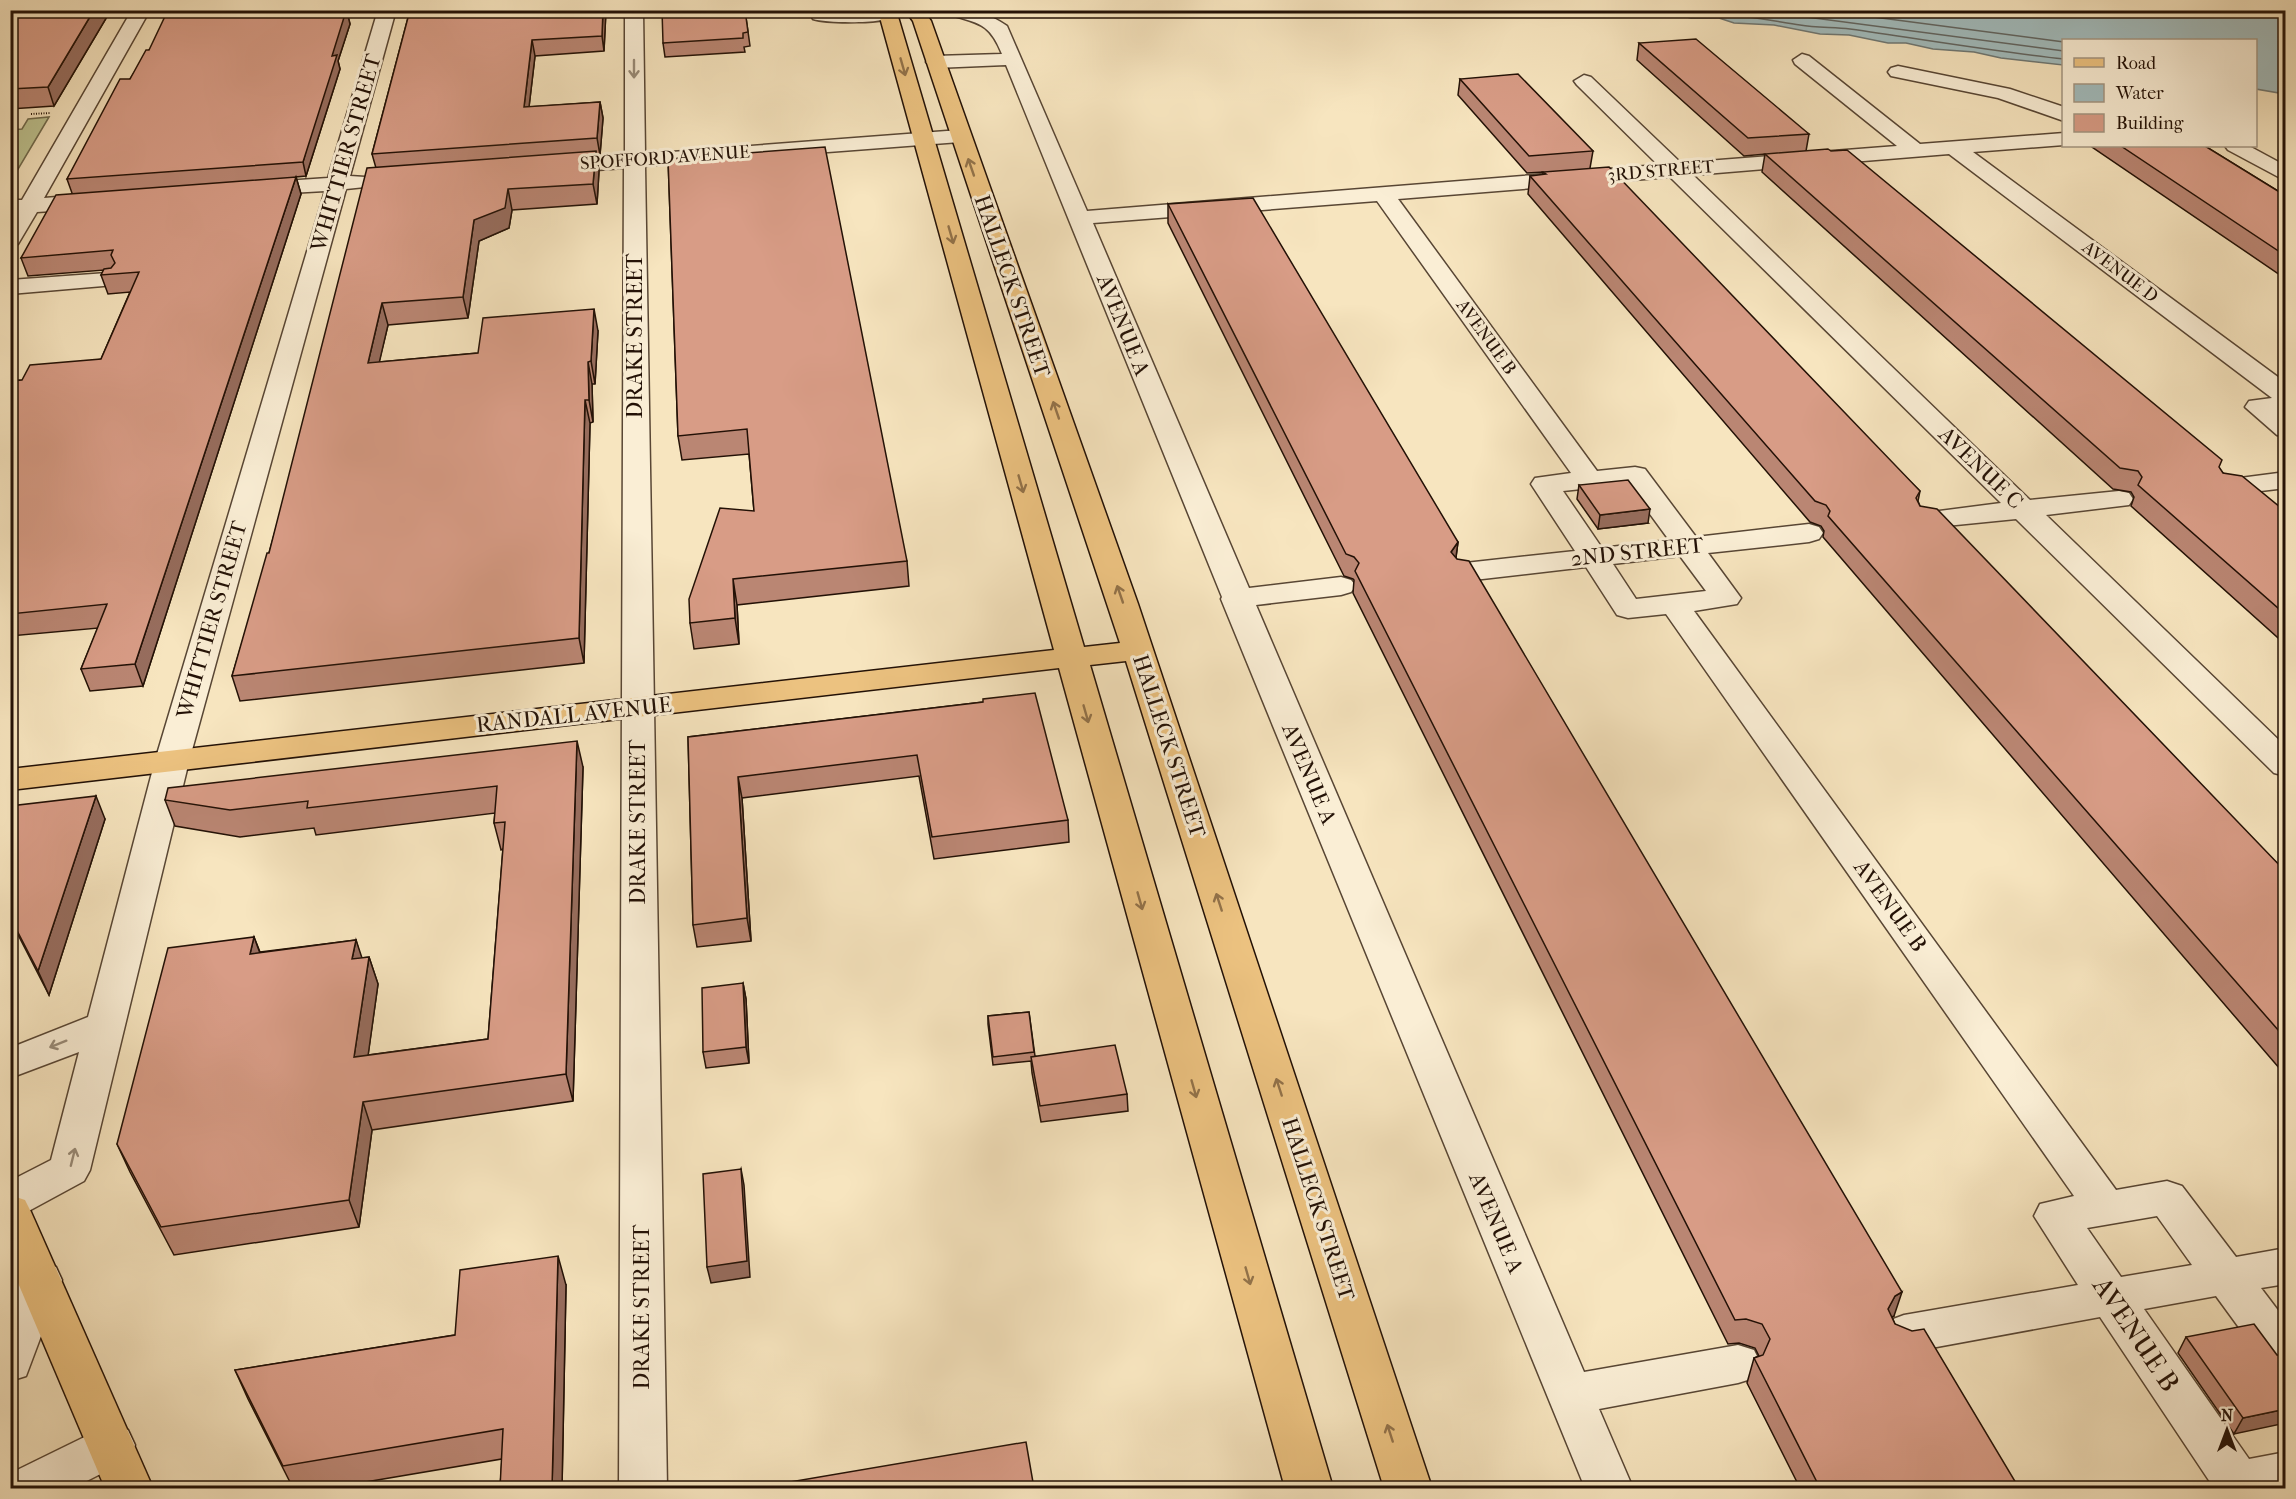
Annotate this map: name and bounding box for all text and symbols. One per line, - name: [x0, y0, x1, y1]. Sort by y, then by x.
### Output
- legend: [2062, 39, 2257, 147]
- street label: WHITTIER STREET: [305, 50, 387, 256]
- text: Road: [2116, 53, 2156, 74]
- one-way arrow: [898, 57, 909, 76]
- one-way arrow: [628, 58, 640, 78]
- text: Water: [2115, 83, 2164, 104]
- text: Building: [2116, 113, 2184, 134]
- street label: SPOFFORD AVENUE: [579, 142, 751, 174]
- street label: 3RD STREET: [1607, 156, 1716, 186]
- one-way arrow: [964, 158, 975, 177]
- street label: HALLECK STREET: [969, 192, 1056, 382]
- one-way arrow: [946, 225, 957, 244]
- street label: AVENUE D: [2077, 236, 2162, 307]
- street label: DRAKE STREET: [622, 252, 648, 418]
- street label: AVENUE A: [1091, 270, 1155, 380]
- street label: AVENUE B: [1451, 295, 1520, 379]
- one-way arrow: [1049, 401, 1060, 420]
- street label: AVENUE C: [1933, 421, 2029, 515]
- one-way arrow: [1016, 474, 1027, 493]
- street label: WHITTIER STREET: [171, 517, 253, 723]
- street label: 2ND STREET: [1569, 532, 1706, 572]
- one-way arrow: [1114, 586, 1125, 604]
- street label: HALLECK STREET: [1127, 651, 1211, 842]
- street label: RANDALL AVENUE: [475, 692, 673, 738]
- one-way arrow: [1081, 704, 1093, 723]
- street label: AVENUE A: [1276, 719, 1342, 829]
- street label: DRAKE STREET: [625, 738, 651, 904]
- street label: AVENUE B: [1847, 854, 1932, 957]
- one-way arrow: [1135, 891, 1146, 910]
- one-way arrow: [1213, 893, 1224, 912]
- one-way arrow: [49, 1040, 68, 1051]
- one-way arrow: [1272, 1078, 1283, 1097]
- one-way arrow: [1189, 1079, 1200, 1098]
- street label: HALLECK STREET: [1276, 1114, 1360, 1305]
- one-way arrow: [67, 1148, 79, 1167]
- street label: AVENUE A: [1463, 1168, 1529, 1278]
- street label: DRAKE STREET: [629, 1223, 655, 1389]
- one-way arrow: [1243, 1266, 1254, 1285]
- street label: AVENUE B: [2085, 1270, 2186, 1397]
- north arrow: [2197, 1400, 2257, 1460]
- text: N: [2221, 1406, 2234, 1425]
- one-way arrow: [1384, 1424, 1395, 1443]

